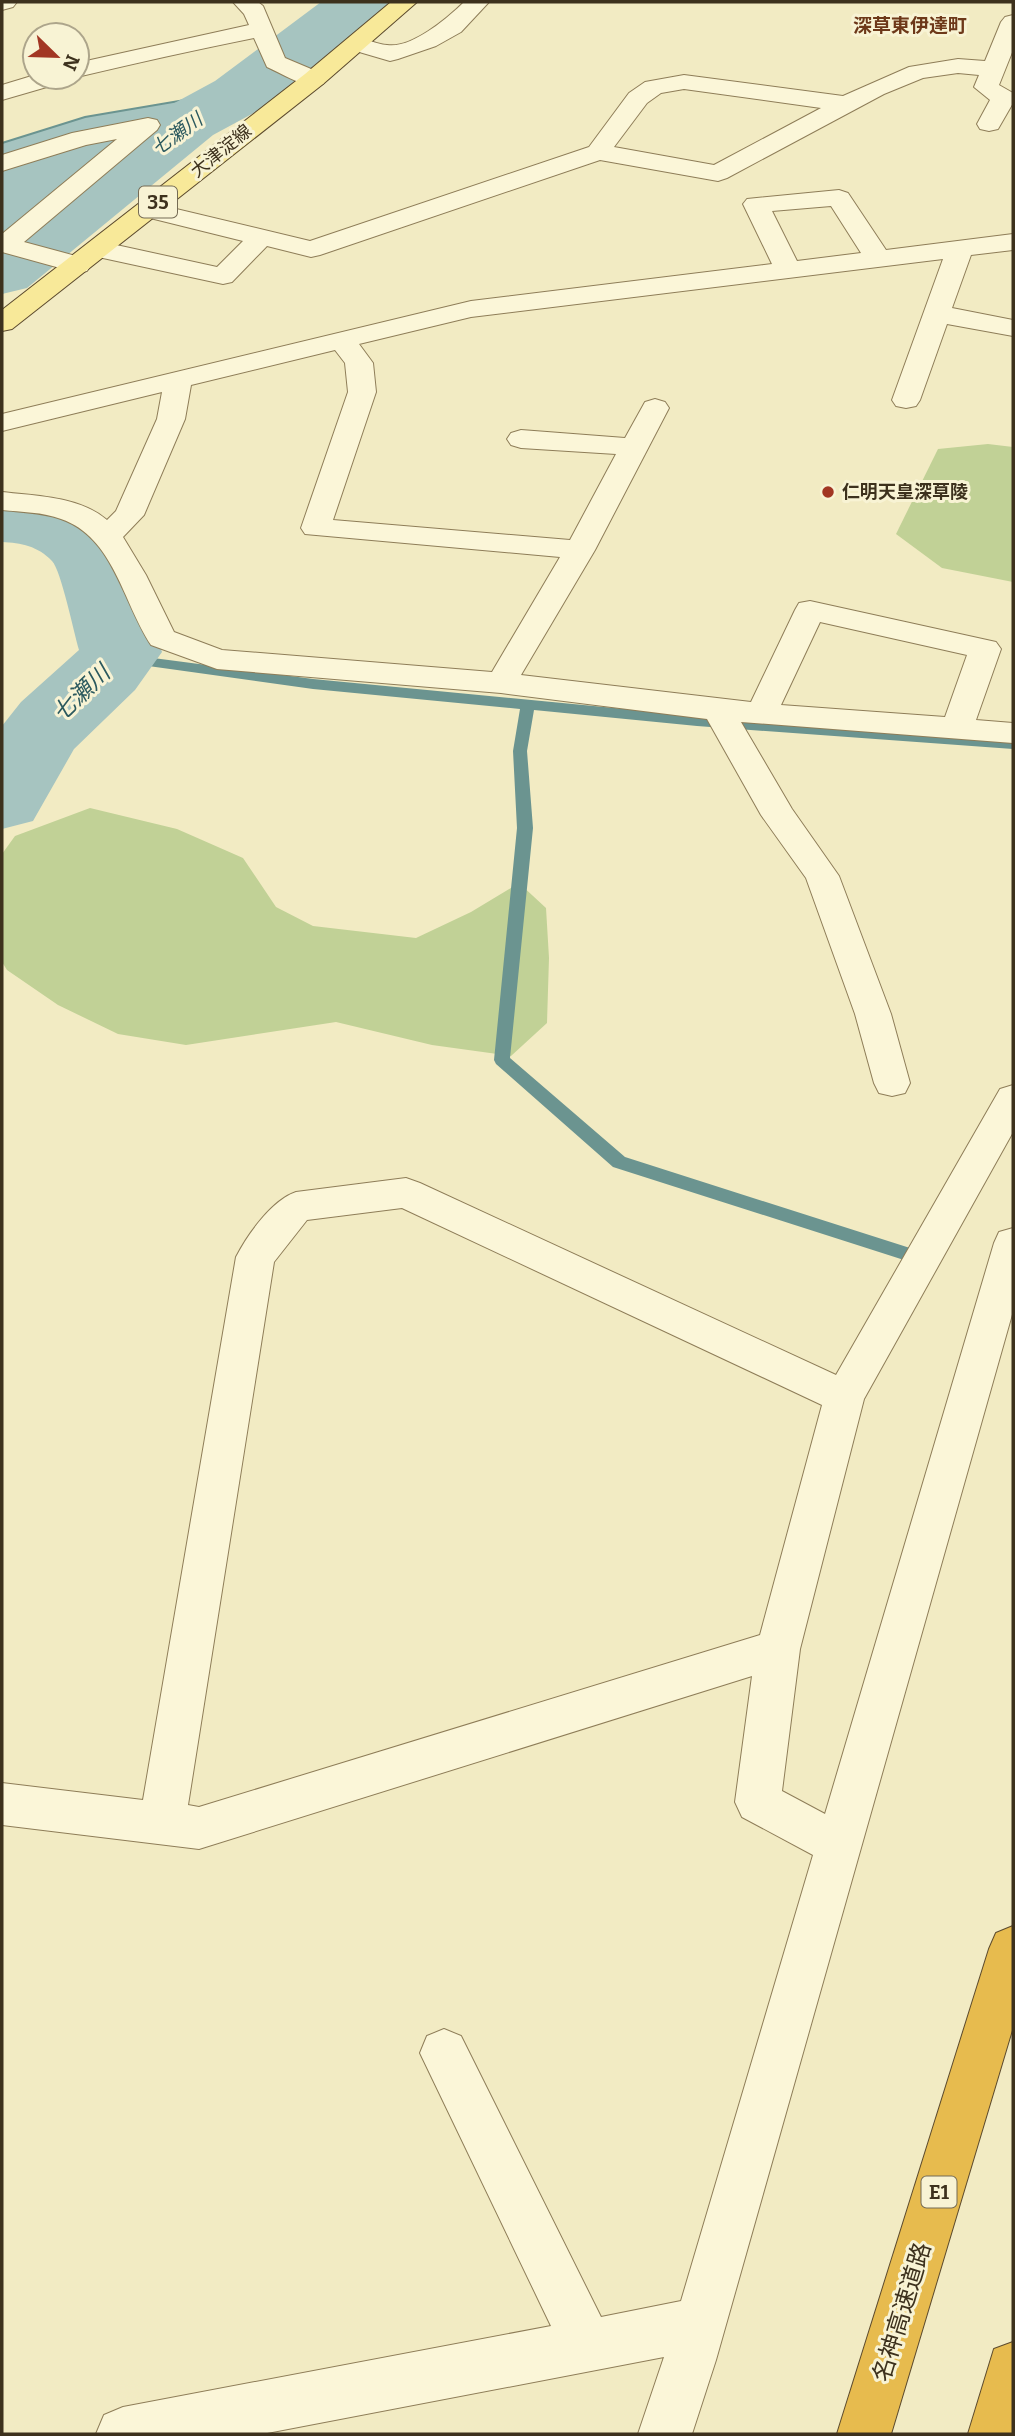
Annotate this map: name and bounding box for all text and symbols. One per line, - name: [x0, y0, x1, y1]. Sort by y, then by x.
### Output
- district label: 深草東伊達町: [853, 14, 967, 37]
- north arrow: [21, 21, 91, 91]
- text: N: [58, 51, 85, 74]
- water label: 七瀬川: [147, 107, 208, 160]
- street label: 大津淀線: [186, 120, 256, 182]
- road number: 35: [139, 186, 177, 218]
- place label: 仁明天皇深草陵: [842, 481, 968, 503]
- marker: 仁明天皇深草陵: [820, 484, 836, 500]
- water label: 七瀬川: [46, 657, 118, 727]
- road number: E1: [922, 2176, 956, 2208]
- street label: 名神高速道路: [868, 2239, 936, 2385]

